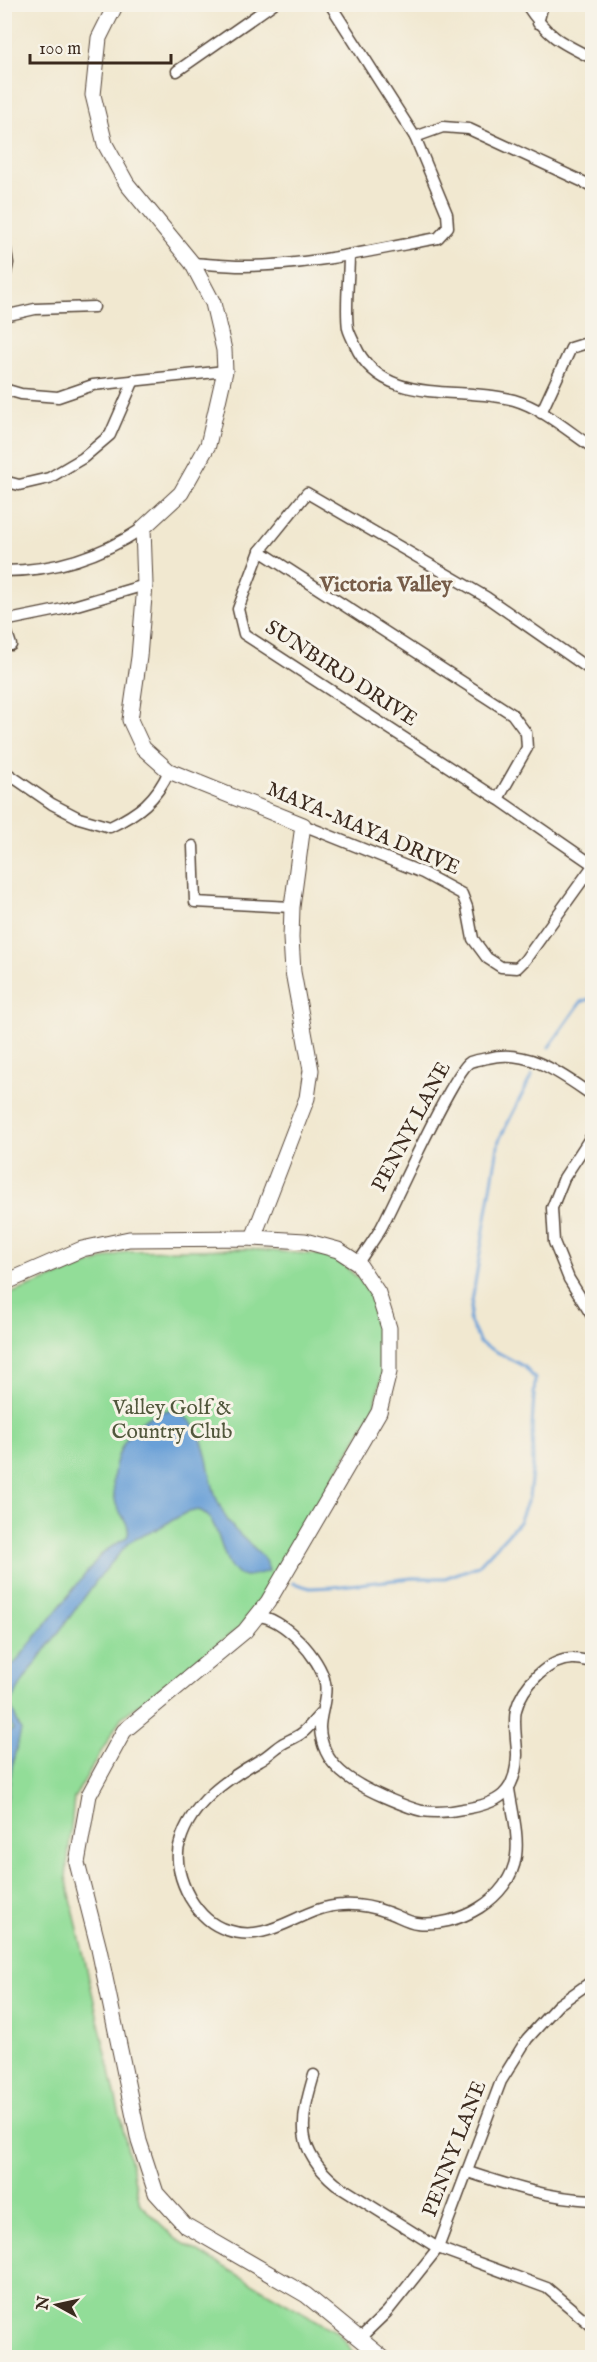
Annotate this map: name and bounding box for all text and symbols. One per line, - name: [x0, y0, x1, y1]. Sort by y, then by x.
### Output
- scale bar: [30, 27, 171, 65]
- text: 100 m: [39, 38, 81, 61]
- district label: Victoria Valley: [319, 571, 453, 599]
- street label: SUNBIRD DRIVE: [260, 615, 422, 733]
- street label: MAYA-MAYA DRIVE: [262, 776, 464, 882]
- street label: PENNY LANE: [366, 1057, 458, 1197]
- park label: Valley Golf & Country Club: [111, 1395, 232, 1446]
- street label: PENNY LANE: [417, 2077, 493, 2221]
- north arrow: [27, 2275, 87, 2335]
- text: N: [33, 2295, 55, 2312]

